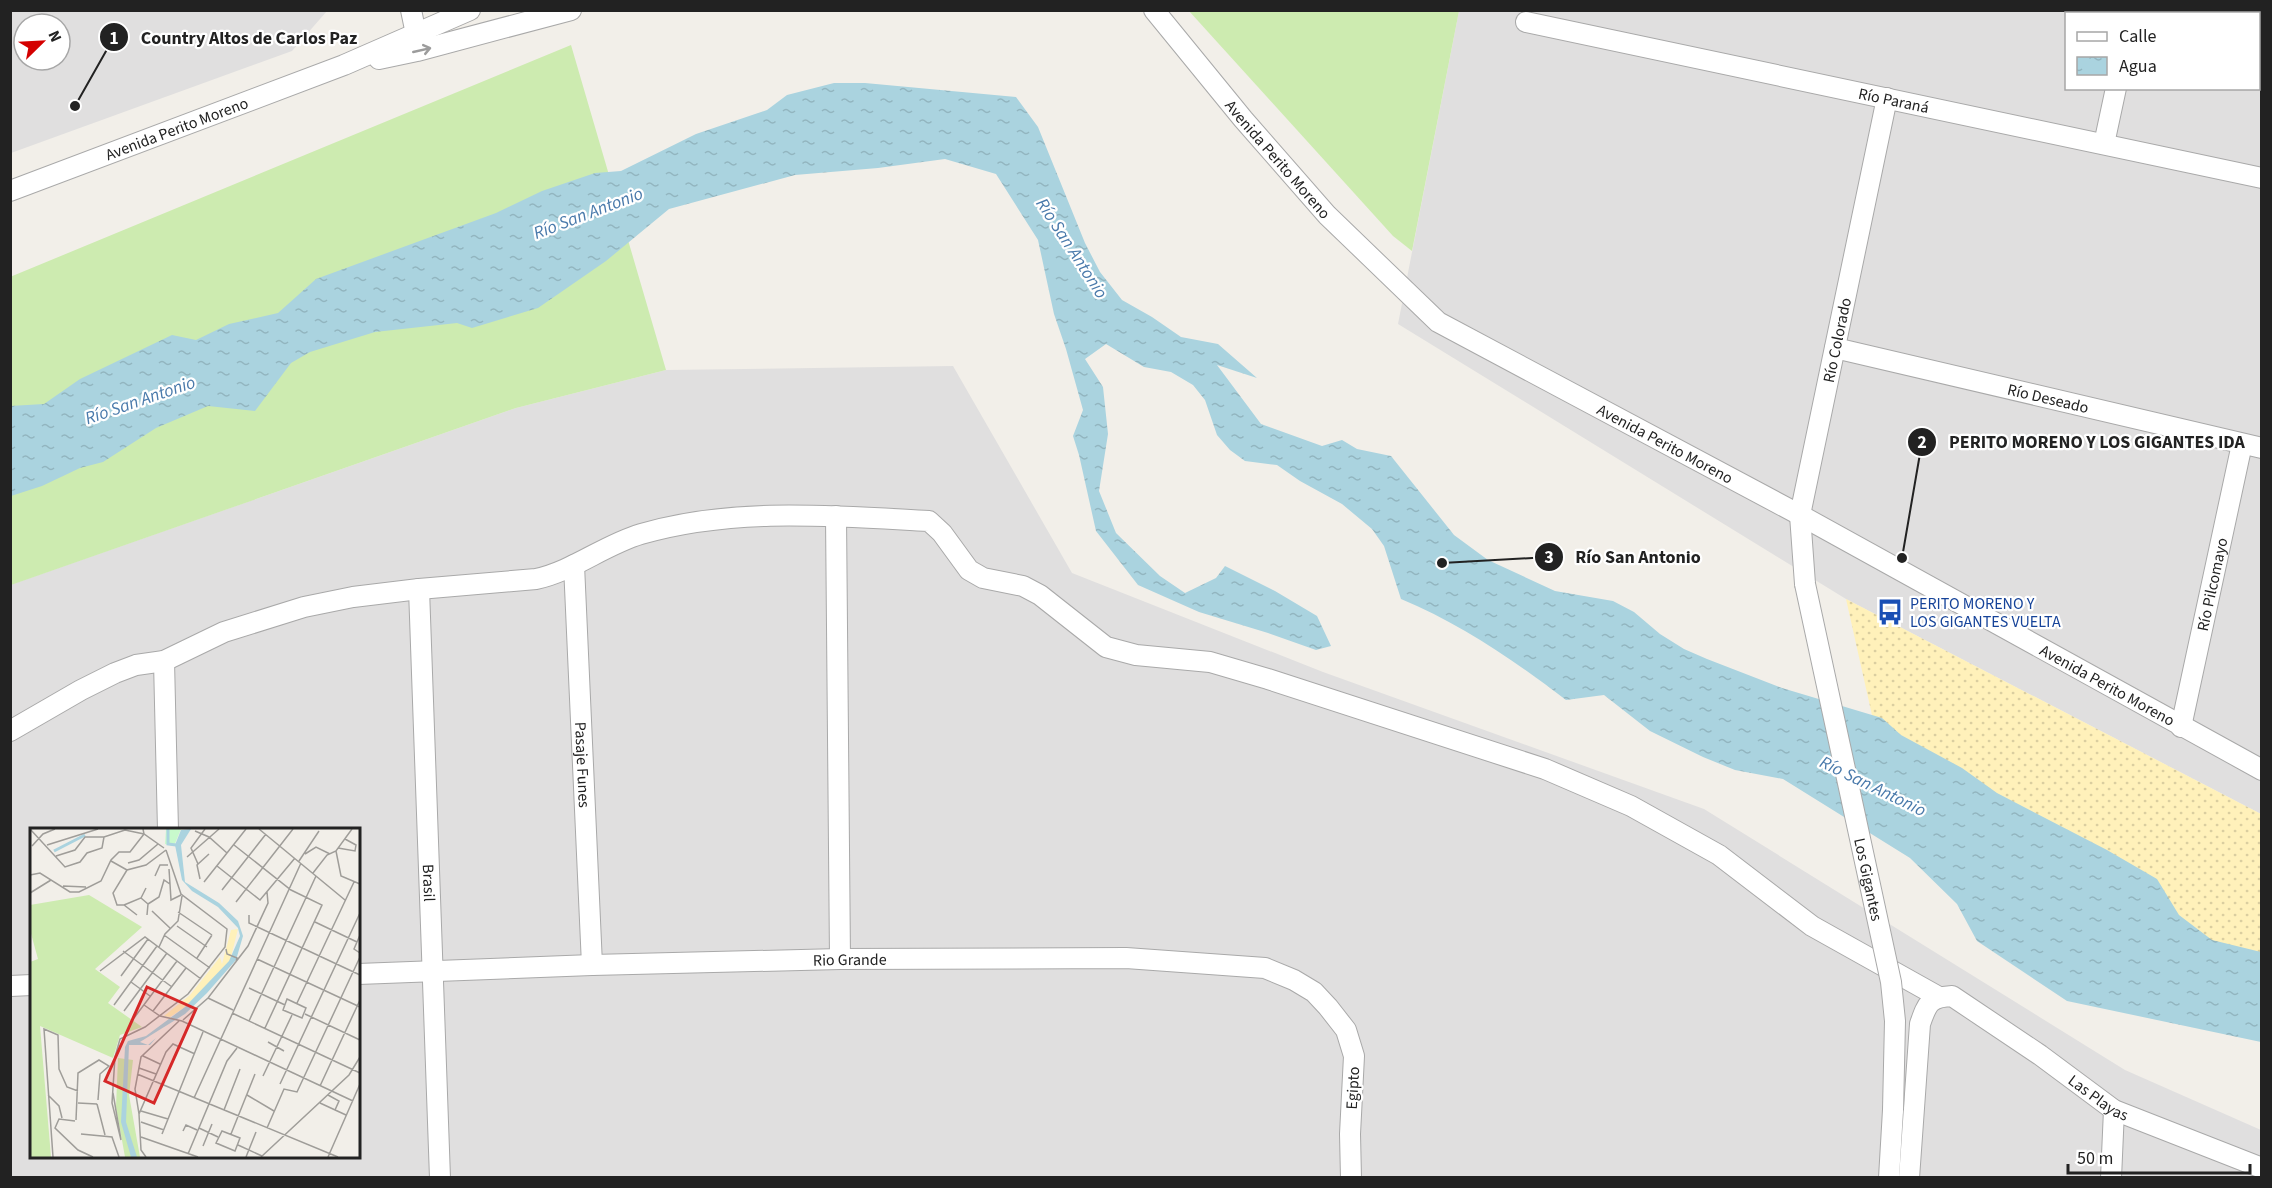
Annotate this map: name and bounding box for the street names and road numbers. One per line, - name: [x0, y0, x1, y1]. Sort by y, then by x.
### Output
- street label: Río Paraná: [1856, 83, 1931, 119]
- street label: Avenida Perito Moreno: [102, 92, 251, 166]
- street label: Avenida Perito Moreno: [1220, 95, 1335, 224]
- street label: Río Colorado: [1818, 296, 1857, 385]
- street label: Río Deseado: [2005, 379, 2091, 419]
- street label: Avenida Perito Moreno: [1593, 399, 1737, 489]
- street label: Río Pilcomayo: [2192, 536, 2234, 633]
- street label: Avenida Perito Moreno: [2036, 639, 2179, 732]
- street label: Pasaje Funes: [569, 721, 595, 809]
- street label: Los Gigantes: [1848, 836, 1888, 923]
- street label: Brasil: [417, 864, 440, 902]
- street label: Rio Grande: [813, 949, 887, 972]
- street label: Egipto: [1341, 1066, 1365, 1110]
- street label: Las Playas: [2063, 1070, 2132, 1127]

